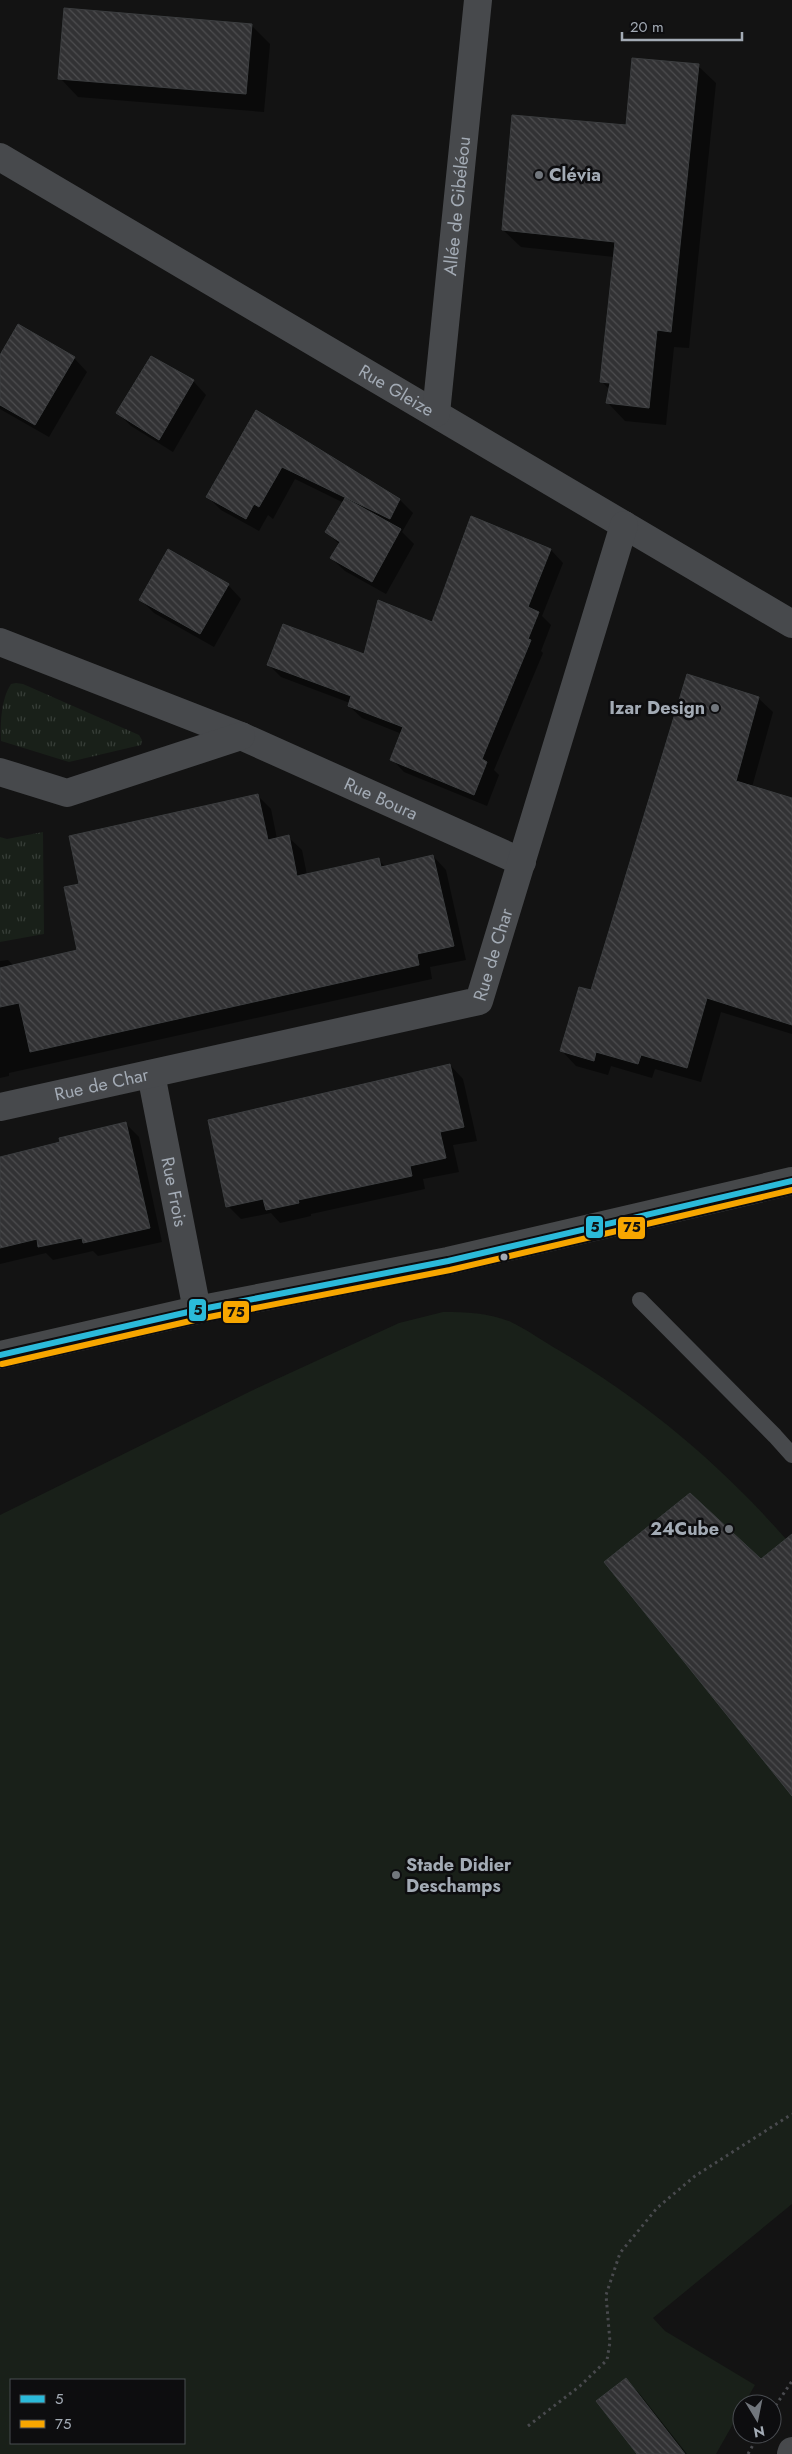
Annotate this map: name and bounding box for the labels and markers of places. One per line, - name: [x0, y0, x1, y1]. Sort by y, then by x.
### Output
- place label: Clévia: [549, 162, 601, 188]
- marker: Clévia: [533, 169, 545, 181]
- place label: Izar Design: [609, 695, 705, 721]
- marker: Izar Design: [709, 702, 721, 714]
- unlabelled marker: [499, 1252, 509, 1262]
- place label: 24Cube: [650, 1516, 719, 1542]
- marker: 24Cube: [723, 1523, 735, 1535]
- place label: Stade Didier Deschamps: [406, 1852, 512, 1899]
- marker: Stade Didier Deschamps: [390, 1869, 402, 1881]

